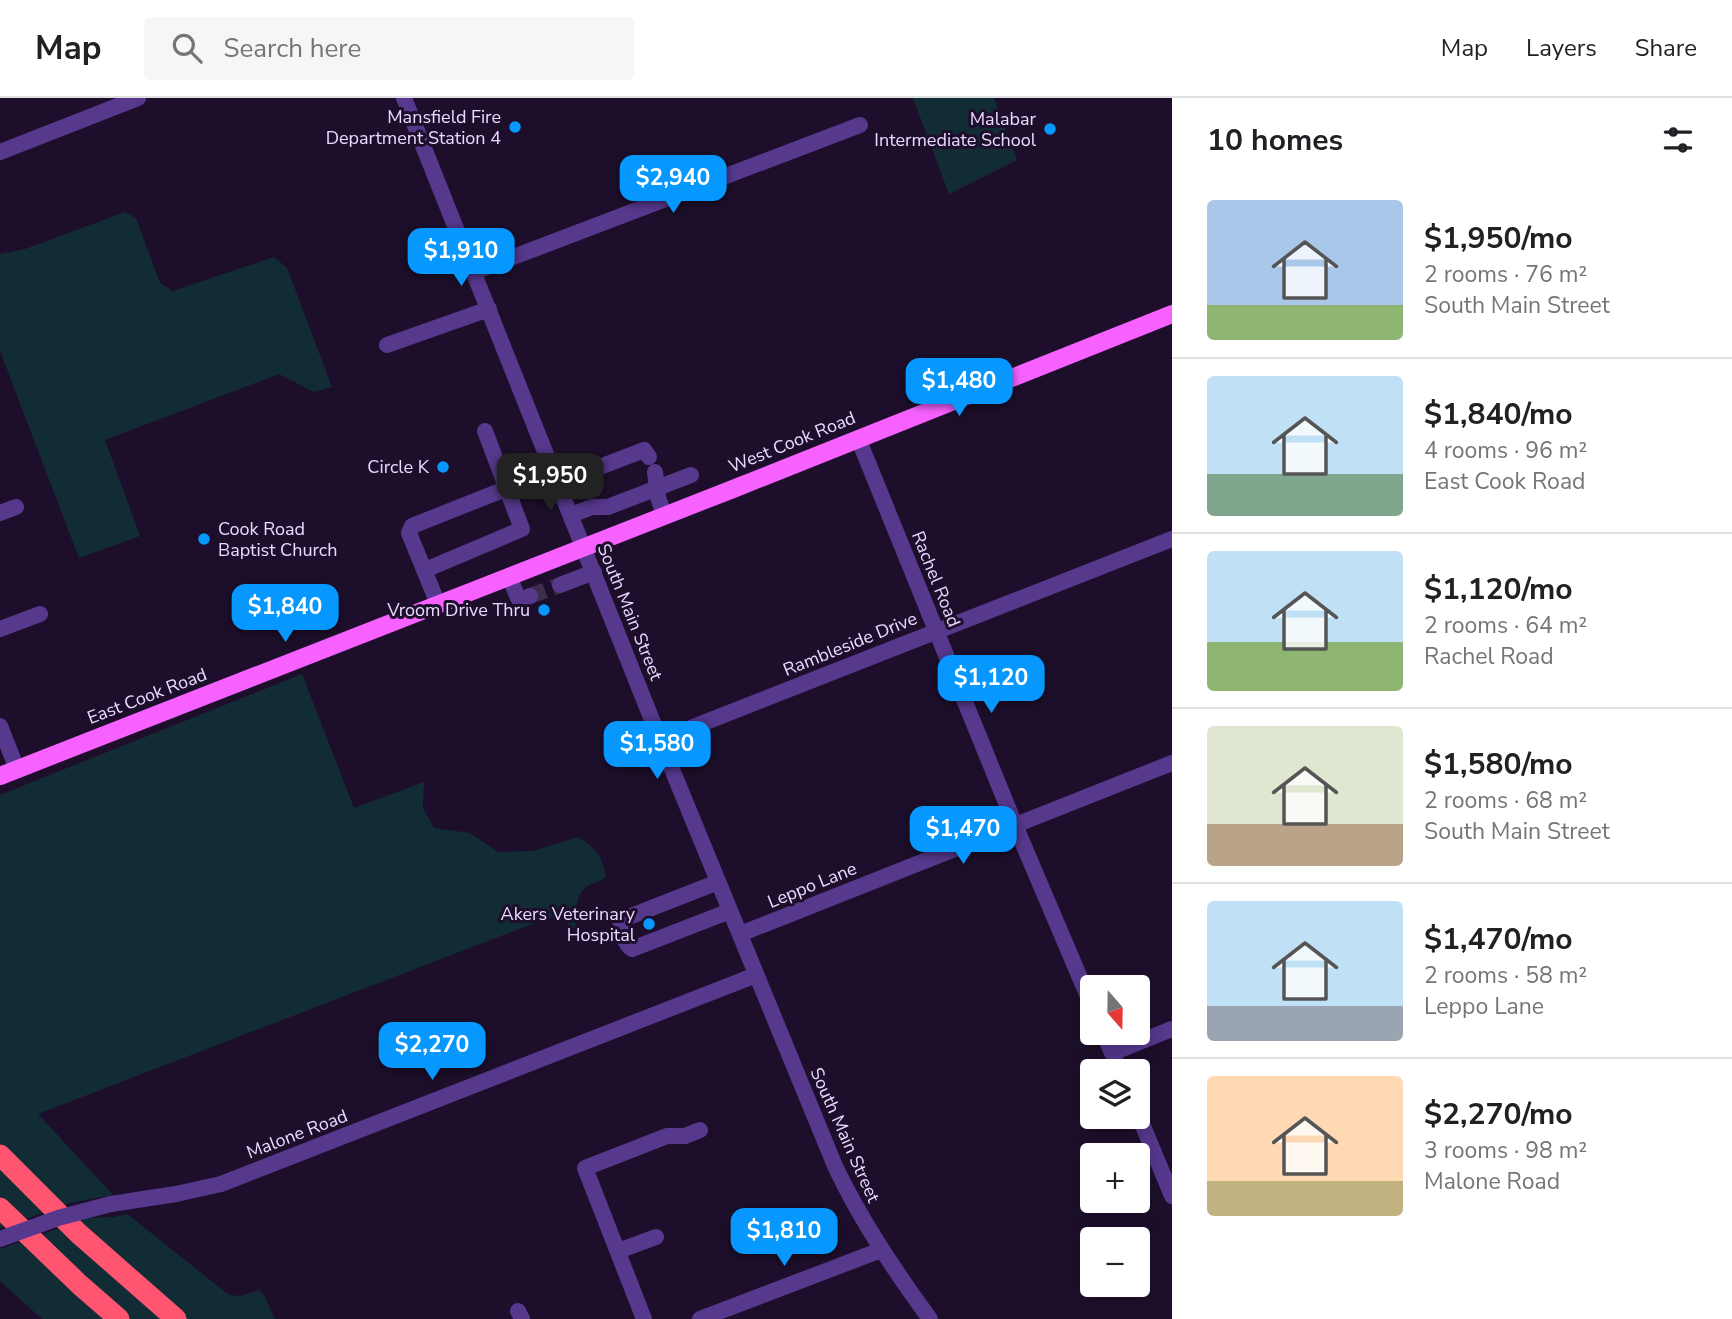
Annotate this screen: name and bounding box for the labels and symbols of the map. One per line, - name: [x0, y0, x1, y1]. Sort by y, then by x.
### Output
- place label: Mansfield Fire Department Station 4: [326, 105, 501, 150]
- place label: Malabar Intermediate School: [874, 107, 1037, 152]
- marker: Mansfield Fire Department Station 4: [507, 119, 523, 135]
- marker: Malabar Intermediate School: [1042, 121, 1058, 137]
- pin: $2,940: [616, 156, 730, 215]
- pin: $1,910: [404, 228, 518, 288]
- pin: $1,480: [902, 358, 1016, 418]
- street label: West Cook Road: [725, 406, 859, 478]
- pin: $1,950: [493, 454, 607, 513]
- place label: Circle K: [367, 455, 430, 479]
- marker: Circle K: [435, 459, 451, 475]
- place label: Cook Road Baptist Church: [218, 517, 337, 562]
- street label: Rachel Road: [906, 527, 966, 631]
- marker: Cook Road Baptist Church: [196, 531, 212, 547]
- street label: South Main Street: [592, 540, 669, 685]
- pin: $1,840: [228, 584, 342, 644]
- place label: Vroom Drive Thru: [386, 598, 530, 622]
- marker: Vroom Drive Thru: [536, 602, 552, 618]
- street label: Rambleside Drive: [779, 606, 921, 682]
- pin: $1,120: [934, 656, 1048, 715]
- street label: East Cook Road: [84, 662, 210, 730]
- pin: $1,580: [600, 722, 714, 781]
- pin: $1,470: [906, 806, 1020, 866]
- street label: Leppo Lane: [764, 856, 860, 914]
- place label: Akers Veterinary Hospital: [501, 902, 636, 947]
- marker: Akers Veterinary Hospital: [641, 916, 657, 932]
- north arrow: [1080, 975, 1150, 1045]
- pin: $2,270: [375, 1023, 489, 1082]
- street label: South Main Street: [804, 1064, 886, 1207]
- street label: Malone Road: [243, 1104, 351, 1164]
- pin: $1,810: [727, 1208, 841, 1268]

